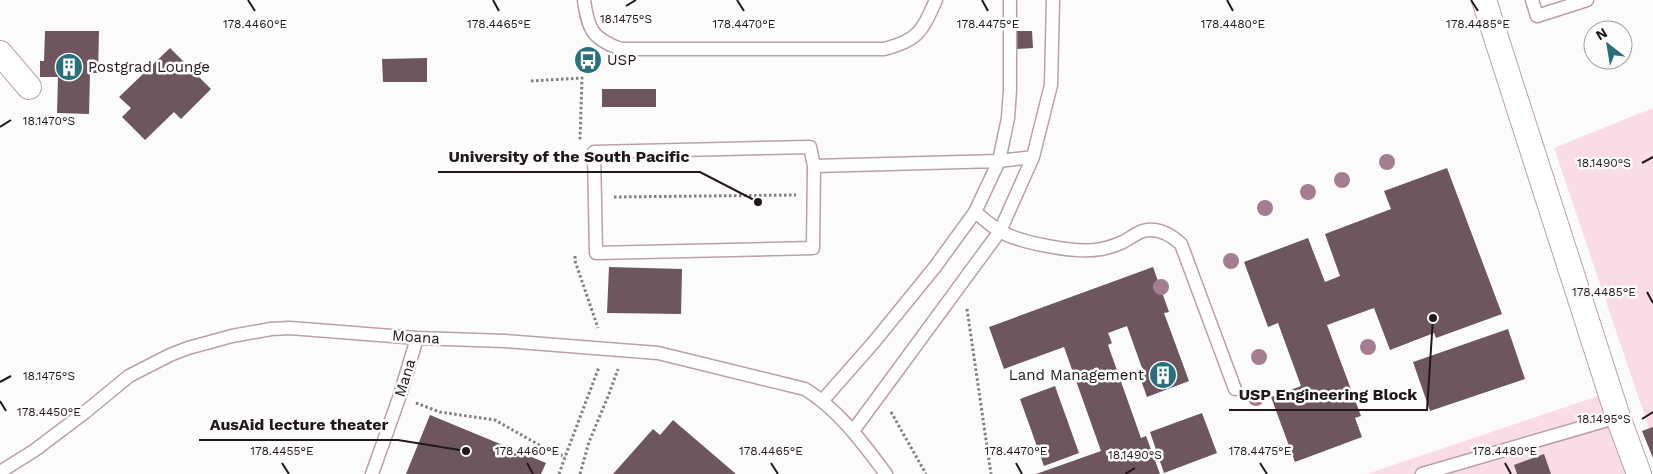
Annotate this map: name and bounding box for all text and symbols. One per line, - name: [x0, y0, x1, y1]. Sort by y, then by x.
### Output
- text: 18.1475°S: [600, 12, 652, 26]
- text: 178.4460°E: [223, 17, 287, 31]
- text: 178.4465°E: [467, 17, 531, 31]
- text: 178.4470°E: [713, 17, 776, 31]
- text: 178.4475°E: [957, 17, 1020, 31]
- text: 178.4480°E: [1201, 17, 1266, 31]
- text: 178.4485°E: [1446, 17, 1510, 31]
- north arrow: [1583, 20, 1633, 70]
- text: N: [1593, 24, 1610, 43]
- bus stop icon: USP: [573, 45, 603, 75]
- place label: USP: [607, 51, 636, 69]
- building icon: Postgrad Lounge: [54, 52, 84, 82]
- place label: Postgrad Lounge: [88, 58, 210, 76]
- text: 18.1470°S: [23, 114, 75, 128]
- callout: University of the South Pacific: [438, 141, 700, 172]
- text: University of the South Pacific: [449, 147, 689, 166]
- text: 18.1490°S: [1577, 156, 1631, 170]
- text: 178.4485°E: [1572, 285, 1636, 299]
- street label: Moana: [391, 326, 441, 348]
- street label: Mana: [391, 356, 419, 399]
- building icon: Land Management: [1148, 360, 1178, 390]
- place label: Land Management: [1009, 366, 1145, 384]
- text: 18.1475°S: [23, 369, 75, 383]
- callout: USP Engineering Block: [1229, 379, 1427, 410]
- text: USP Engineering Block: [1239, 385, 1417, 404]
- text: 178.4450°E: [17, 405, 81, 419]
- callout: AusAid lecture theater: [199, 409, 398, 440]
- text: 18.1495°S: [1577, 412, 1631, 426]
- text: AusAid lecture theater: [210, 415, 388, 434]
- text: 178.4455°E: [250, 444, 314, 458]
- text: 178.4460°E: [495, 444, 559, 458]
- text: 178.4465°E: [739, 444, 803, 458]
- text: 178.4470°E: [985, 444, 1048, 458]
- text: 178.4475°E: [1229, 444, 1292, 458]
- text: 178.4480°E: [1473, 444, 1538, 458]
- text: 18.1490°S: [1108, 448, 1162, 462]

